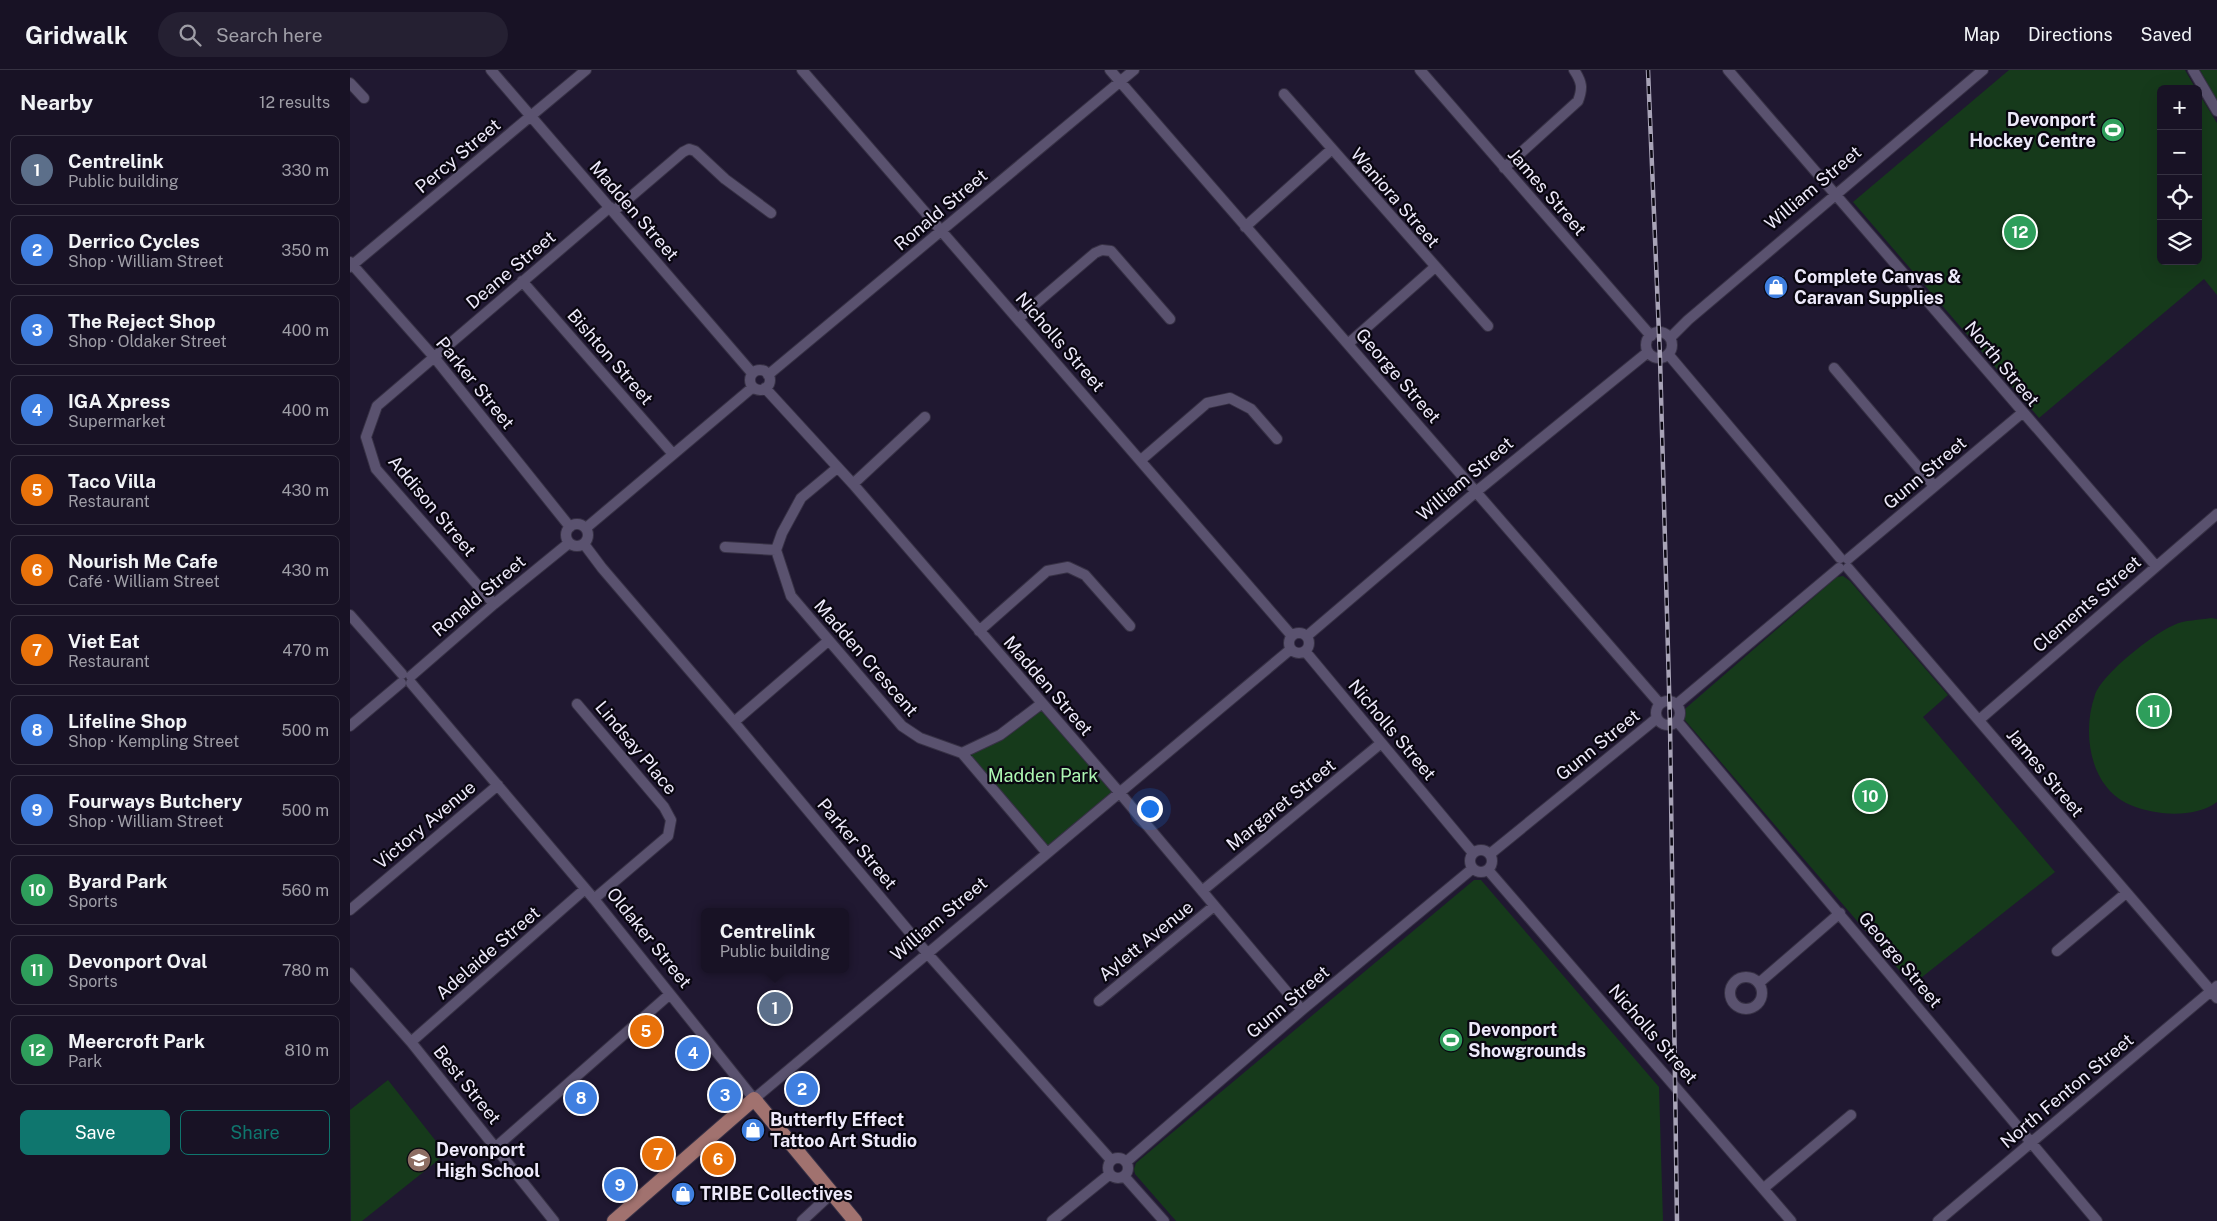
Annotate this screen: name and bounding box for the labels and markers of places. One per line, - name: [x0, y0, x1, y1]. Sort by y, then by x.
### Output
- place label: Devonport Hockey Centre: [1969, 109, 2096, 151]
- sports icon: Devonport Hockey Centre: [2100, 117, 2126, 143]
- pin: 12: [2004, 213, 2036, 251]
- place label: Complete Canvas & Caravan Supplies: [1794, 266, 1961, 308]
- shop icon: Complete Canvas & Caravan Supplies: [1763, 274, 1789, 300]
- pin: 11: [2138, 692, 2170, 730]
- pin: 10: [1854, 777, 1886, 815]
- pin: 1: [759, 989, 791, 1027]
- pin: 5: [630, 1012, 662, 1050]
- place label: Devonport Showgrounds: [1468, 1019, 1586, 1061]
- sports icon: Devonport Showgrounds: [1438, 1027, 1464, 1053]
- pin: 4: [677, 1034, 709, 1072]
- pin: 2: [786, 1070, 818, 1108]
- pin: 3: [709, 1076, 741, 1114]
- pin: 8: [565, 1079, 597, 1117]
- place label: Butterfly Effect Tattoo Art Studio: [770, 1109, 917, 1151]
- shop icon: Butterfly Effect Tattoo Art Studio: [740, 1117, 766, 1143]
- pin: 7: [642, 1135, 674, 1173]
- place label: Devonport High School: [436, 1139, 540, 1181]
- pin: 6: [702, 1140, 734, 1178]
- school or university icon: Devonport High School: [406, 1147, 432, 1173]
- pin: 9: [604, 1166, 636, 1204]
- shop icon: TRIBE Collectives: [670, 1181, 696, 1207]
- place label: TRIBE Collectives: [700, 1183, 853, 1204]

